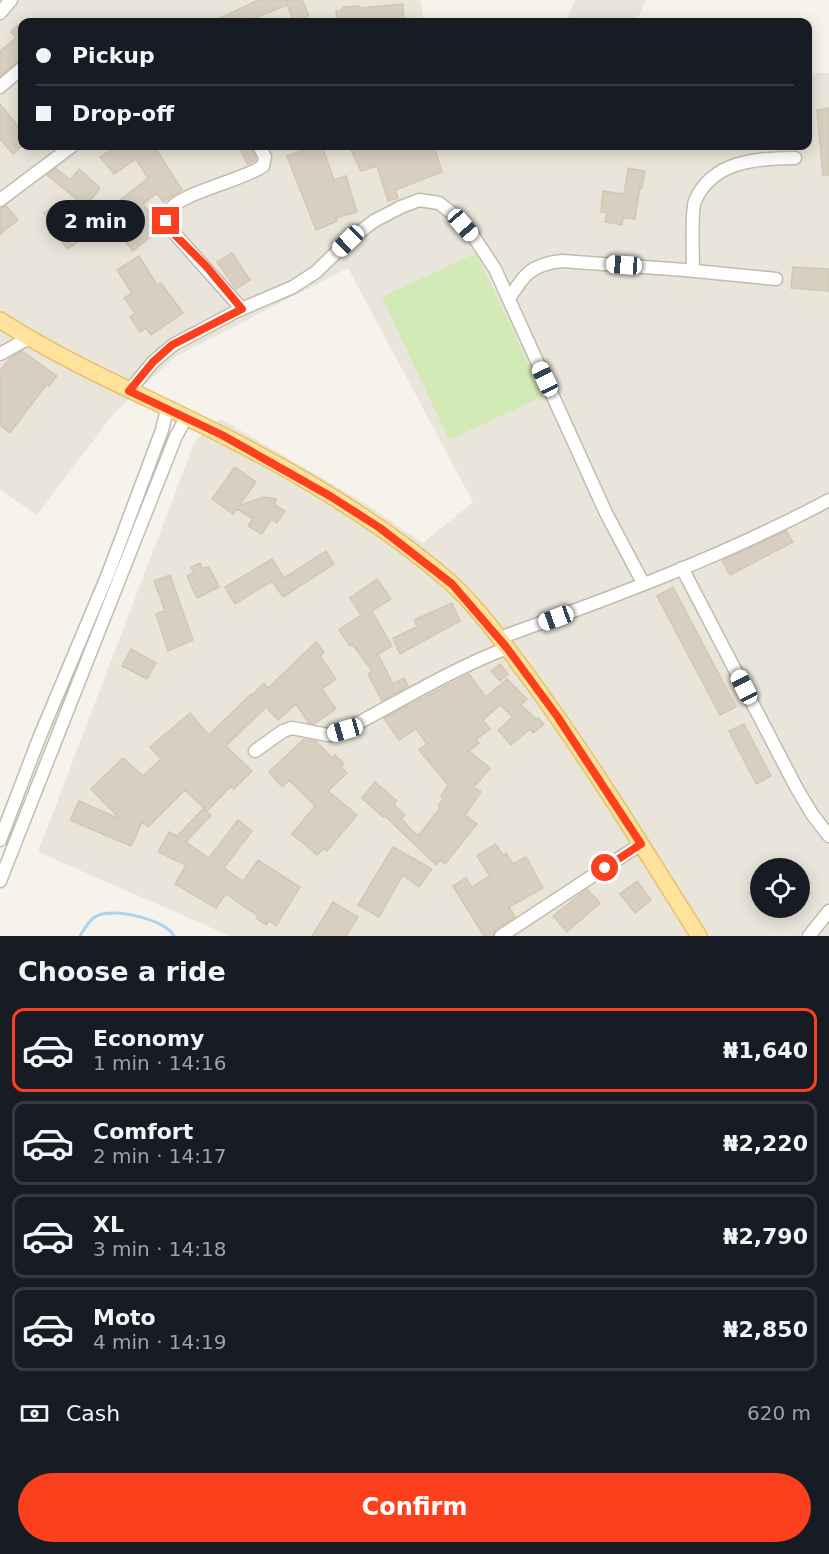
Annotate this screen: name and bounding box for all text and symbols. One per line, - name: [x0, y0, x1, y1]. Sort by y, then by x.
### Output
- text: Pickup: [72, 43, 155, 68]
- text: Drop-off: [72, 101, 174, 126]
- callout: 2 min: [46, 200, 145, 242]
- car: [444, 206, 482, 244]
- route end: [152, 207, 179, 234]
- text: 2 min: [64, 209, 127, 233]
- car: [329, 222, 367, 260]
- car: [605, 255, 643, 275]
- car: [529, 359, 561, 399]
- car: [536, 603, 576, 633]
- car: [728, 667, 760, 707]
- car: [325, 716, 365, 744]
- route start: [591, 854, 618, 881]
- map controls: [750, 858, 810, 918]
- button: locate: [750, 858, 810, 918]
- text: Choose a ride: [18, 956, 226, 987]
- icon: car: [21, 1023, 75, 1077]
- text: Economy: [93, 1026, 204, 1051]
- text: ₦1,640: [723, 1038, 808, 1063]
- text: 1 min · 14:16: [93, 1051, 227, 1075]
- icon: car: [21, 1116, 75, 1170]
- text: Comfort: [93, 1119, 193, 1144]
- text: ₦2,220: [723, 1131, 808, 1156]
- text: 2 min · 14:17: [93, 1144, 227, 1168]
- icon: car: [21, 1209, 75, 1263]
- text: XL: [93, 1212, 124, 1237]
- text: ₦2,790: [723, 1224, 808, 1249]
- text: 3 min · 14:18: [93, 1237, 227, 1261]
- icon: car: [21, 1302, 75, 1356]
- text: Moto: [93, 1305, 156, 1330]
- text: ₦2,850: [723, 1317, 808, 1342]
- text: 4 min · 14:19: [93, 1330, 227, 1354]
- icon: cash: [18, 1397, 51, 1430]
- text: Cash: [66, 1401, 120, 1426]
- text: 620 m: [747, 1401, 811, 1425]
- button: Confirm: [18, 1473, 811, 1542]

